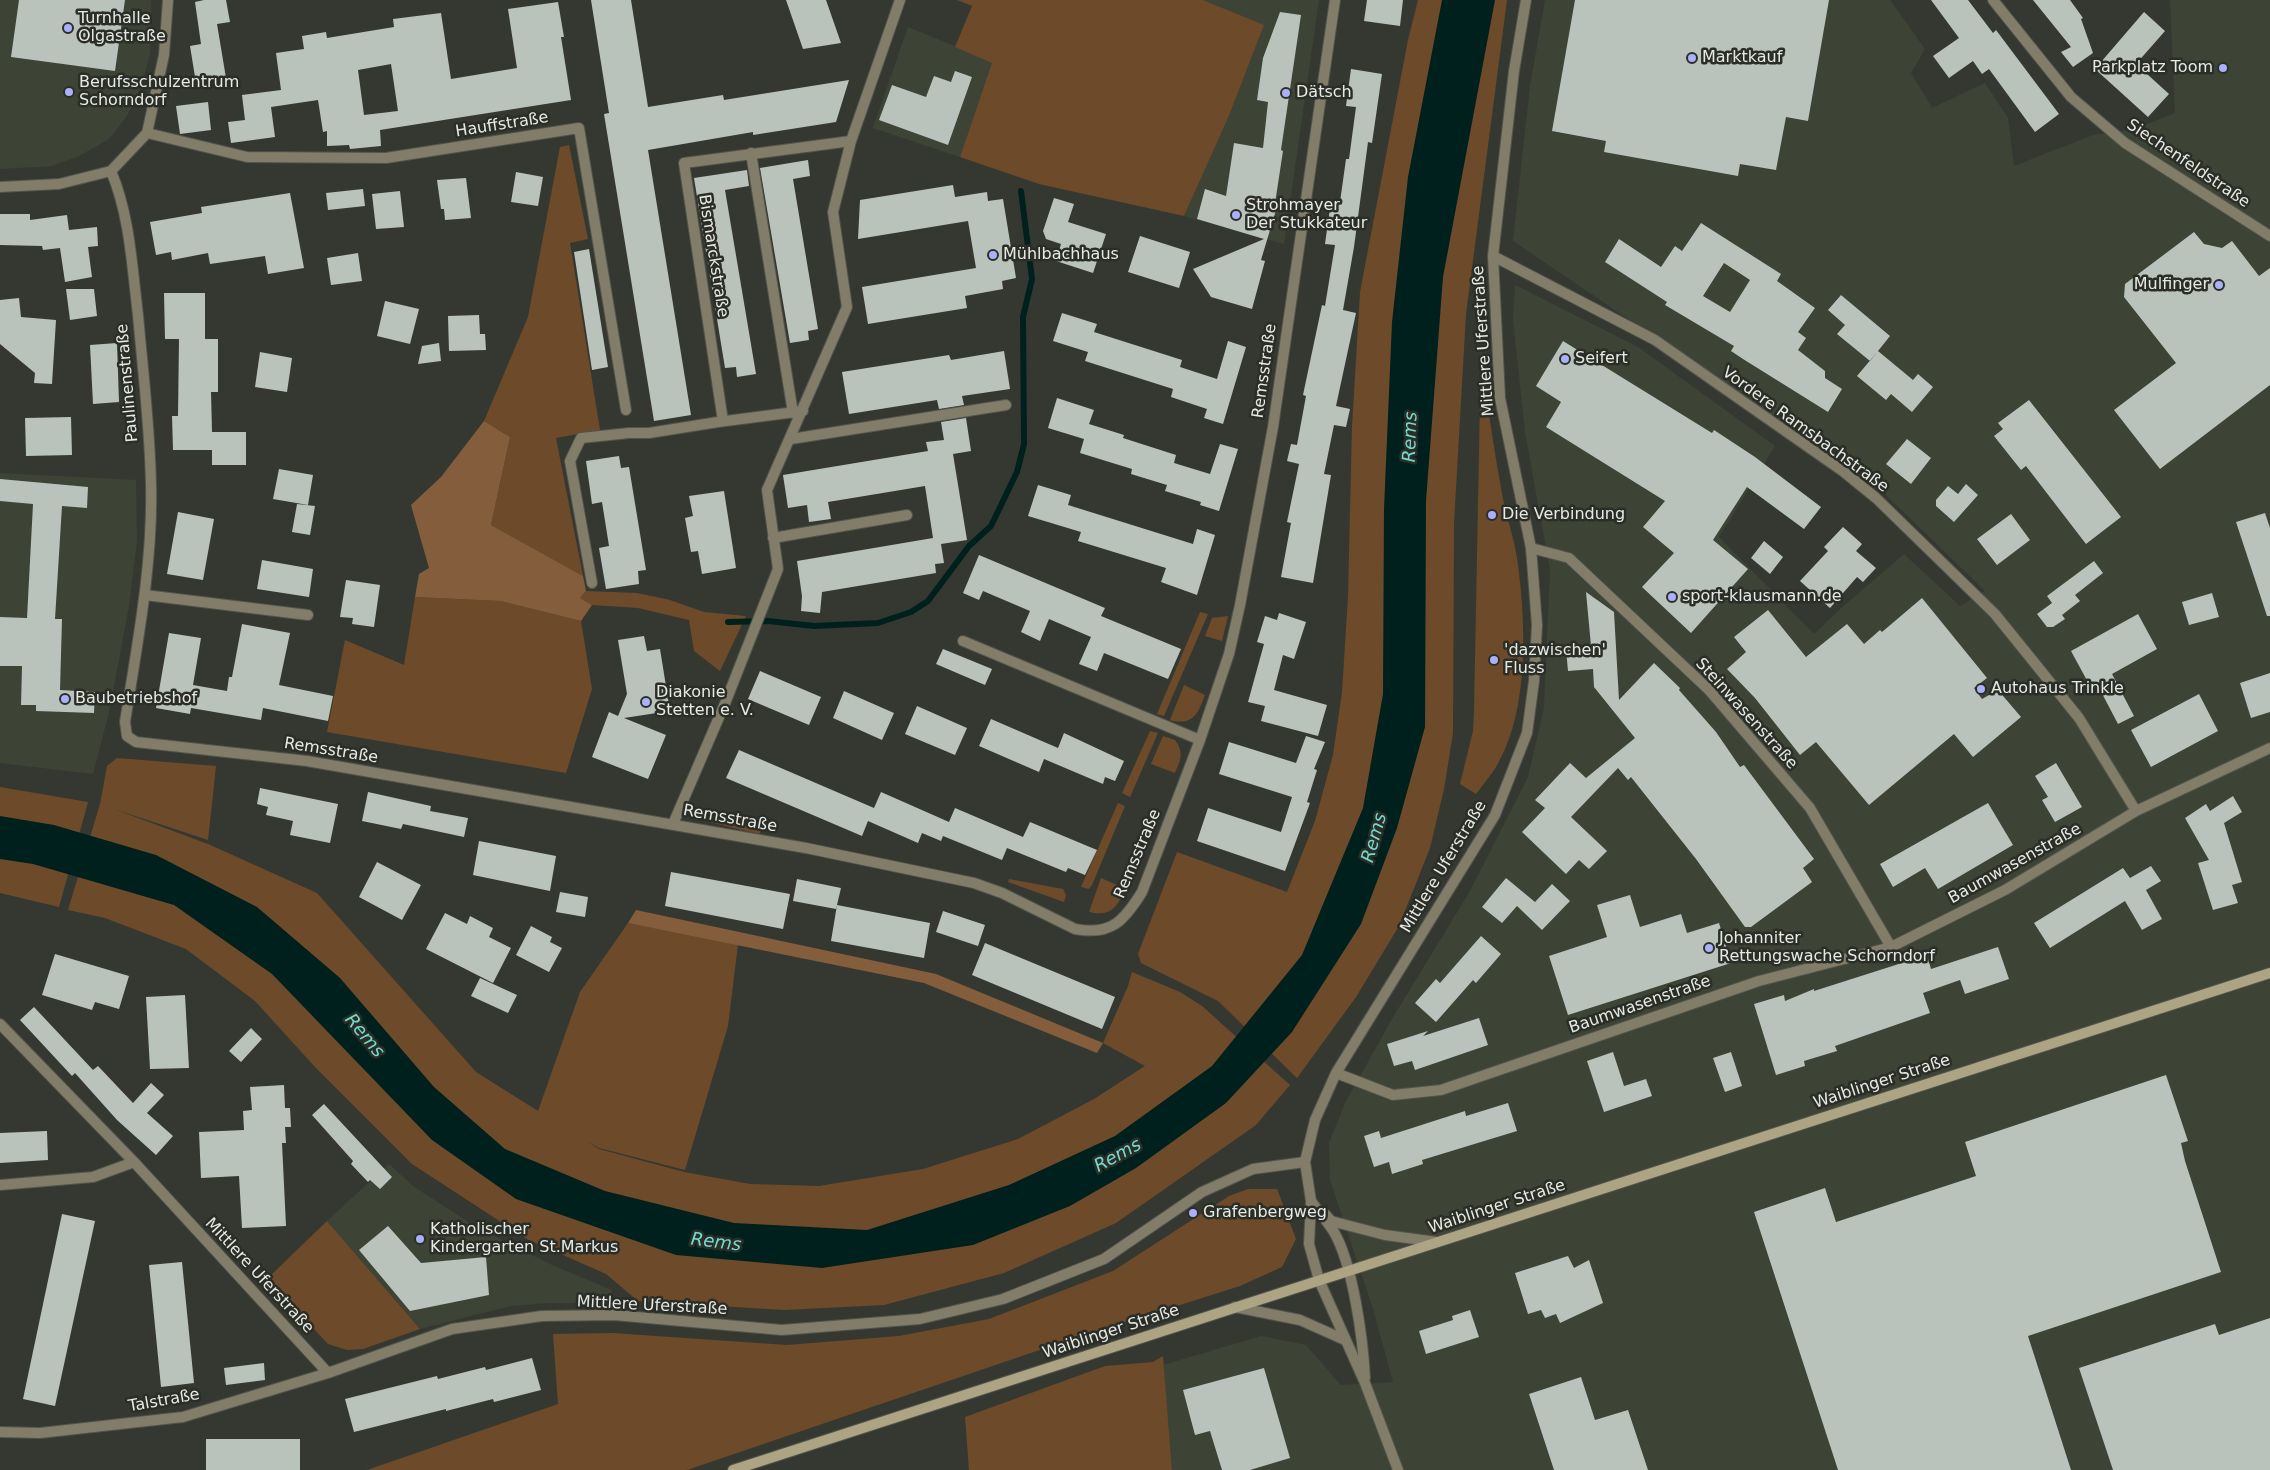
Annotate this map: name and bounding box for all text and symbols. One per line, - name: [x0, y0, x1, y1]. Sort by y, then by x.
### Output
- place label: Turnhalle Olgastraße: [78, 9, 166, 47]
- marker: Turnhalle Olgastraße: [62, 22, 74, 34]
- place label: Marktkauf: [1702, 48, 1782, 68]
- marker: Marktkauf: [1686, 52, 1698, 64]
- place label: Parkplatz Toom: [2092, 58, 2213, 78]
- marker: Parkplatz Toom: [2217, 62, 2229, 74]
- place label: Berufsschulzentrum Schorndorf: [79, 73, 239, 111]
- place label: Dätsch: [1296, 83, 1352, 103]
- marker: Berufsschulzentrum Schorndorf: [63, 86, 75, 98]
- marker: Dätsch: [1280, 87, 1292, 99]
- street label: Hauffstraße: [454, 108, 550, 142]
- street label: Siechenfeldstraße: [2123, 116, 2253, 212]
- street label: Bismarckstraße: [694, 193, 732, 319]
- place label: Strohmayer Der Stukkateur: [1246, 196, 1367, 234]
- marker: Strohmayer Der Stukkateur: [1230, 209, 1242, 221]
- place label: Mühlbachhaus: [1003, 245, 1119, 265]
- marker: Mühlbachhaus: [987, 249, 999, 261]
- street label: Mittlere Uferstraße: [1469, 265, 1499, 417]
- place label: Mulfinger: [2134, 275, 2209, 295]
- marker: Mulfinger: [2213, 279, 2225, 291]
- street label: Paulinenstraße: [113, 323, 143, 443]
- street label: Remsstraße: [1249, 323, 1281, 419]
- place label: Seifert: [1575, 349, 1628, 369]
- marker: Seifert: [1559, 353, 1571, 365]
- street label: Vordere Ramsbachstraße: [1718, 363, 1892, 497]
- water label: Rems: [1399, 411, 1423, 463]
- place label: Die Verbindung: [1502, 505, 1625, 525]
- marker: Die Verbindung: [1486, 509, 1498, 521]
- place label: sport-klausmann.de: [1682, 587, 1842, 607]
- marker: sport-klausmann.de: [1666, 591, 1678, 603]
- place label: 'dazwischen' Fluss: [1504, 641, 1606, 679]
- marker: 'dazwischen' Fluss: [1488, 654, 1500, 666]
- street label: Steinwasenstraße: [1691, 654, 1801, 774]
- place label: Autohaus Trinkle: [1991, 679, 2124, 699]
- place label: Diakonie Stetten e. V.: [656, 683, 754, 721]
- marker: Autohaus Trinkle: [1975, 683, 1987, 695]
- place label: Baubetriebshof: [75, 689, 197, 709]
- marker: Baubetriebshof: [59, 693, 71, 705]
- marker: Diakonie Stetten e. V.: [640, 696, 652, 708]
- street label: Remsstraße: [283, 734, 379, 768]
- street label: Mittlere Uferstraße: [1397, 797, 1491, 937]
- street label: Remsstraße: [682, 801, 778, 837]
- street label: Remsstraße: [1111, 806, 1165, 902]
- water label: Rems: [1358, 811, 1392, 865]
- street label: Baumwasenstraße: [1945, 820, 2085, 908]
- place label: Johanniter Rettungswache Schorndorf: [1719, 929, 1935, 967]
- marker: Johanniter Rettungswache Schorndorf: [1703, 942, 1715, 954]
- street label: Baumwasenstraße: [1567, 972, 1713, 1038]
- water label: Rems: [339, 1010, 389, 1062]
- street label: Waiblinger Straße: [1811, 1051, 1953, 1113]
- water label: Rems: [1091, 1134, 1145, 1178]
- street label: Waiblinger Straße: [1426, 1176, 1568, 1238]
- place label: Grafenbergweg: [1203, 1203, 1327, 1223]
- marker: Grafenbergweg: [1187, 1207, 1199, 1219]
- street label: Mittlere Uferstraße: [201, 1214, 317, 1338]
- place label: Katholischer Kindergarten St.Markus: [430, 1220, 618, 1258]
- water label: Rems: [690, 1229, 742, 1257]
- marker: Katholischer Kindergarten St.Markus: [414, 1233, 426, 1245]
- street label: Mittlere Uferstraße: [576, 1292, 728, 1320]
- street label: Waiblinger Straße: [1040, 1301, 1182, 1363]
- street label: Talstraße: [127, 1385, 201, 1417]

